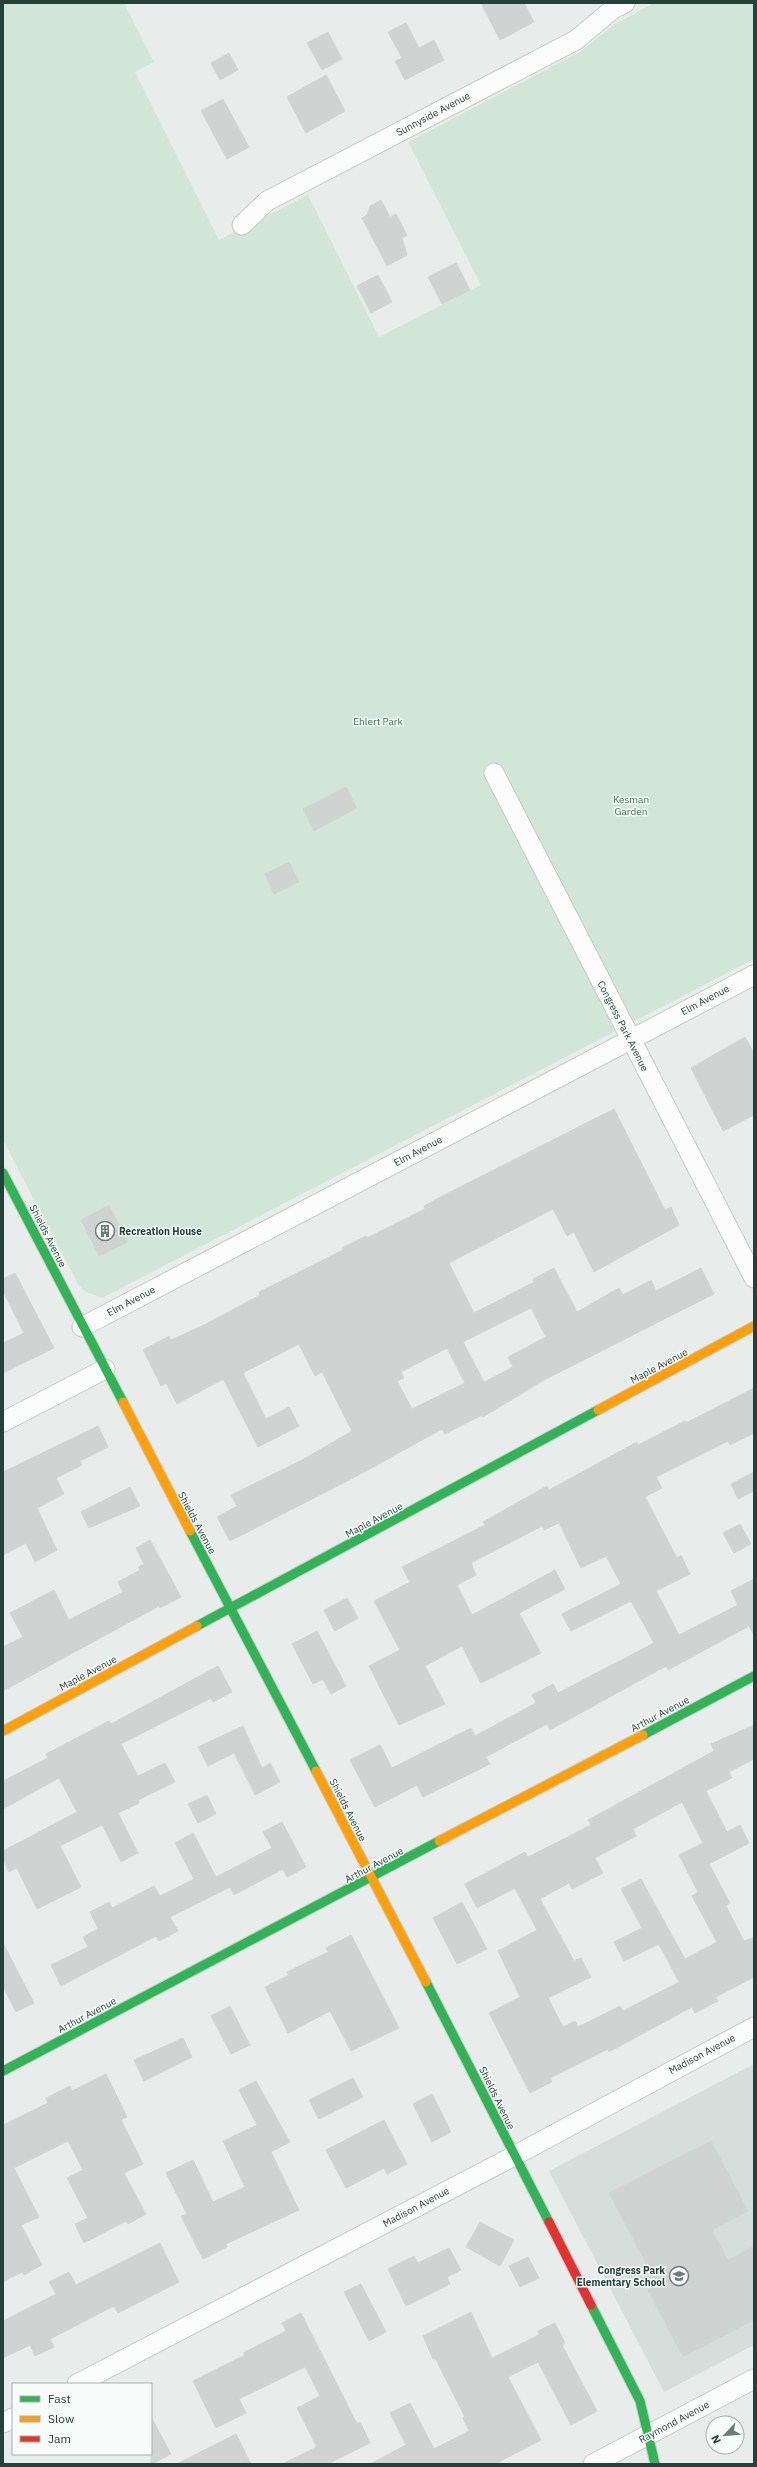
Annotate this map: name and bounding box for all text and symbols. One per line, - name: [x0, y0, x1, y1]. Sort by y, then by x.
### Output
- street label: Sunnyside Avenue: [394, 89, 473, 139]
- park label: Ehlert Park: [353, 715, 403, 728]
- park label: Kesman Garden: [613, 793, 649, 818]
- street label: Congress Park Avenue: [595, 979, 652, 1074]
- street label: Elm Avenue: [679, 982, 732, 1018]
- street label: Elm Avenue: [392, 1133, 445, 1169]
- street label: Shields Avenue: [27, 1202, 70, 1270]
- building icon: Recreation House: [94, 1220, 116, 1242]
- place label: Recreation House: [119, 1225, 202, 1238]
- street label: Elm Avenue: [105, 1283, 158, 1319]
- street label: Maple Avenue: [628, 1345, 690, 1387]
- street label: Shields Avenue: [175, 1490, 219, 1557]
- street label: Maple Avenue: [343, 1499, 405, 1541]
- street label: Maple Avenue: [57, 1652, 119, 1694]
- street label: Arthur Avenue: [629, 1693, 692, 1735]
- street label: Shields Avenue: [327, 1776, 370, 1844]
- street label: Arthur Avenue: [343, 1844, 406, 1886]
- street label: Arthur Avenue: [56, 1994, 119, 2036]
- street label: Madison Avenue: [666, 2031, 738, 2077]
- street label: Shields Avenue: [476, 2064, 518, 2132]
- street label: Madison Avenue: [380, 2184, 452, 2230]
- place label: Congress Park Elementary School: [577, 2264, 665, 2289]
- school or university icon: Congress Park Elementary School: [668, 2265, 690, 2287]
- legend: [12, 2383, 152, 2455]
- text: Fast: [48, 2391, 71, 2406]
- street label: Raymond Avenue: [636, 2398, 712, 2446]
- text: Slow: [48, 2411, 74, 2426]
- north arrow: [705, 2415, 745, 2455]
- text: Jam: [48, 2431, 71, 2446]
- text: N: [708, 2433, 724, 2446]

